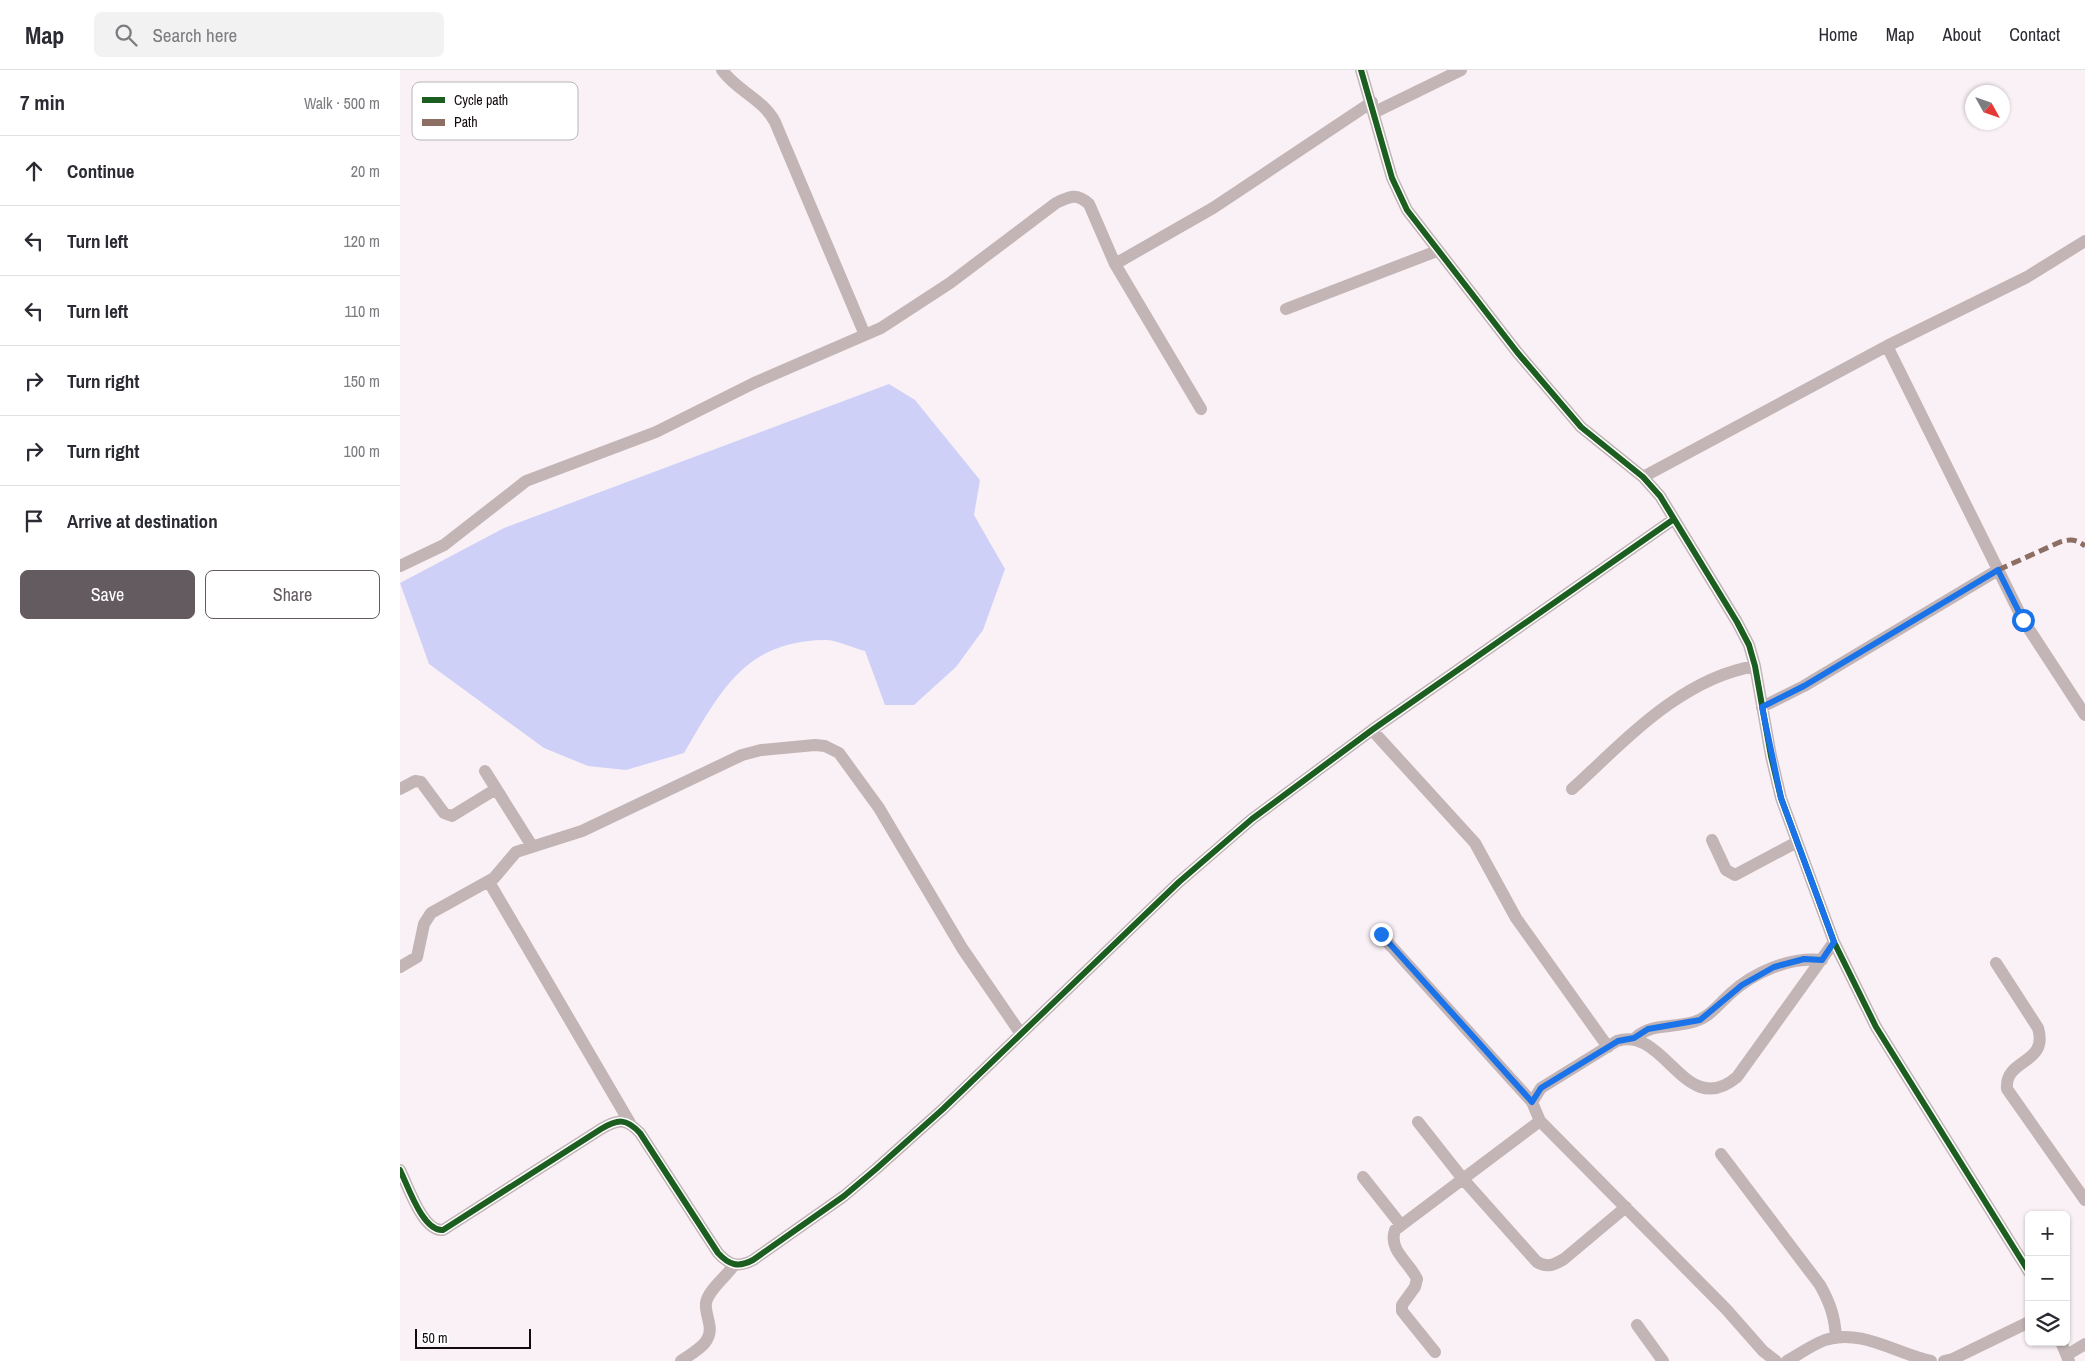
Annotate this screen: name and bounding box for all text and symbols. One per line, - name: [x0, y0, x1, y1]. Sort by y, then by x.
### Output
- search box: [94, 12, 444, 57]
- text: Map: [25, 19, 64, 51]
- icon: search: [112, 21, 140, 49]
- text: Search here: [152, 22, 237, 48]
- text: Home: [1818, 22, 1858, 47]
- text: Map: [1886, 22, 1915, 47]
- text: About: [1943, 22, 1981, 47]
- text: Contact: [2009, 22, 2060, 47]
- legend: [412, 82, 578, 140]
- north arrow: [1965, 85, 2010, 130]
- text: 7 min: [20, 88, 65, 117]
- text: Cycle path: [454, 91, 508, 109]
- text: Walk · 500 m: [304, 92, 380, 114]
- text: Path: [454, 113, 478, 131]
- icon: ahead: [20, 157, 48, 185]
- text: Continue: [67, 158, 135, 184]
- text: 20 m: [351, 160, 380, 182]
- icon: left: [20, 227, 48, 255]
- text: Turn left: [67, 228, 128, 254]
- text: 120 m: [344, 230, 380, 252]
- icon: left: [20, 297, 48, 325]
- text: Turn left: [67, 298, 128, 324]
- text: 110 m: [344, 300, 380, 322]
- icon: right: [20, 367, 48, 395]
- text: Turn right: [67, 368, 139, 394]
- text: 150 m: [344, 370, 380, 392]
- icon: right: [20, 437, 48, 465]
- text: Turn right: [67, 438, 139, 464]
- text: 100 m: [344, 440, 380, 462]
- icon: arrive: [20, 507, 48, 535]
- text: Arrive at destination: [67, 508, 218, 534]
- button: Save: [20, 570, 195, 619]
- button: Share: [205, 570, 380, 619]
- route start: [2012, 609, 2035, 632]
- route end: [1370, 923, 1393, 946]
- map controls: [2025, 1211, 2070, 1346]
- button: +: [2025, 1211, 2070, 1256]
- button: −: [2025, 1256, 2070, 1301]
- button: layers: [2025, 1301, 2070, 1346]
- scale bar: [415, 1326, 531, 1349]
- text: 50 m: [422, 1329, 448, 1347]

